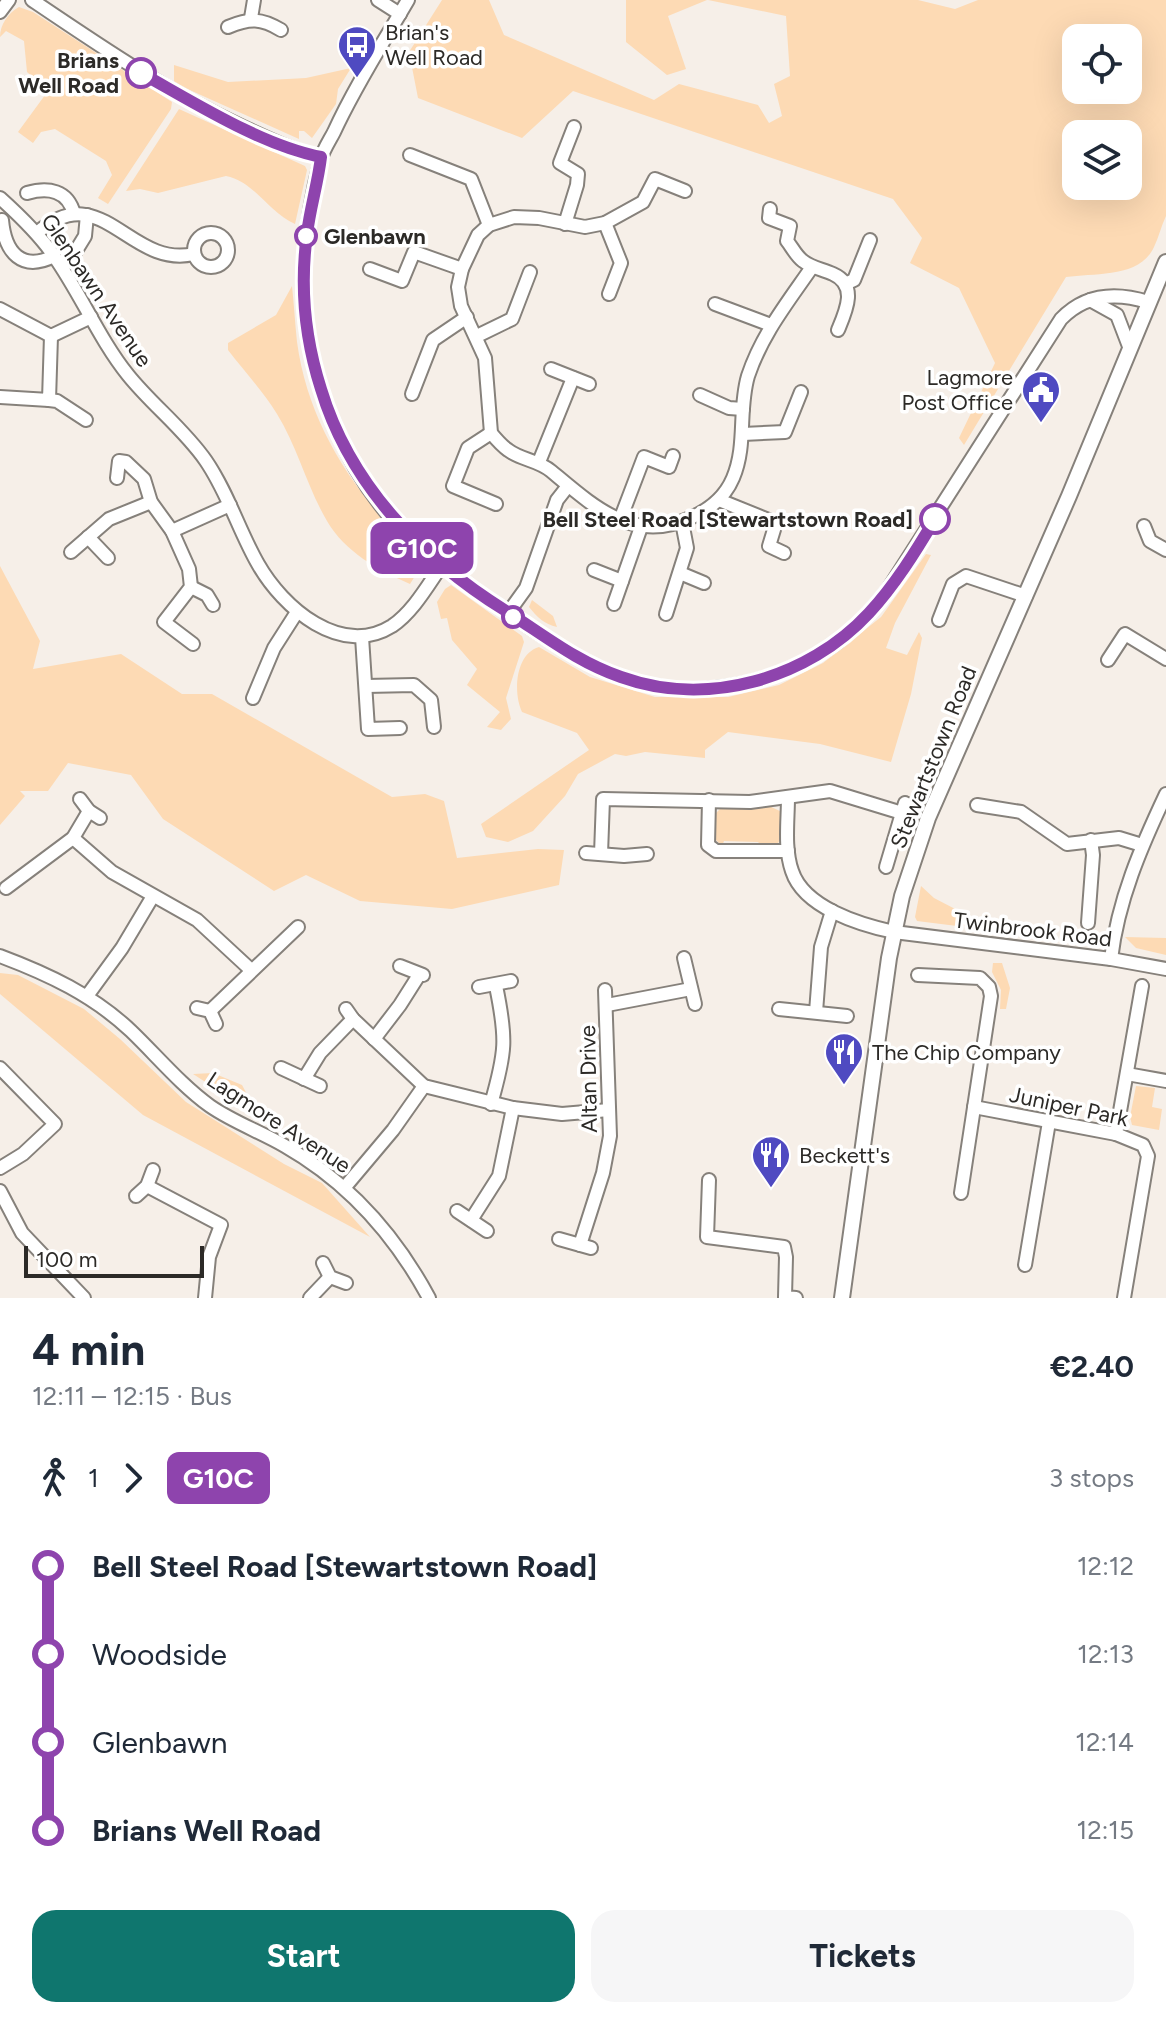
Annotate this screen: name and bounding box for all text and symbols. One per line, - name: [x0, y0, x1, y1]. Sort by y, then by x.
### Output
- place label: Brian's Well Road: [385, 19, 483, 71]
- bus stop icon: Brian's Well Road: [336, 24, 378, 79]
- map controls: [1062, 24, 1142, 200]
- button: locate: [1062, 24, 1142, 104]
- place label: Brians Well Road: [18, 47, 119, 99]
- marker: Brians Well Road: [126, 58, 156, 88]
- button: layers: [1062, 120, 1142, 200]
- street label: Glenbawn Avenue: [35, 208, 158, 372]
- place label: Glenbawn: [324, 223, 426, 250]
- marker: Glenbawn: [295, 225, 317, 247]
- place label: Lagmore Post Office: [901, 364, 1013, 416]
- public building icon: Lagmore Post Office: [1020, 369, 1062, 424]
- marker: Bell Steel Road [Stewartstown Road]: [920, 504, 950, 534]
- place label: Bell Steel Road [Stewartstown Road]: [542, 506, 913, 533]
- line badge: G10C: [366, 522, 478, 574]
- text: G10C: [386, 531, 458, 565]
- unlabelled marker: [502, 606, 524, 628]
- street label: Stewartstown Road: [885, 662, 982, 852]
- street label: Twinbrook Road: [952, 906, 1114, 953]
- street label: Altan Drive: [574, 1025, 603, 1133]
- restaurant icon: The Chip Company: [823, 1031, 865, 1086]
- place label: The Chip Company: [872, 1039, 1061, 1066]
- street label: Lagmore Avenue: [202, 1066, 356, 1179]
- street label: Juniper Park: [1007, 1081, 1131, 1132]
- restaurant icon: Beckett's: [750, 1134, 792, 1189]
- place label: Beckett's: [799, 1142, 890, 1169]
- scale bar: [24, 1242, 204, 1278]
- text: 100 m: [36, 1246, 97, 1273]
- text: 4 min: [32, 1323, 145, 1376]
- text: €2.40: [1050, 1348, 1134, 1385]
- text: 12:11 – 12:15 · Bus: [32, 1380, 232, 1412]
- icon: walk: [32, 1456, 76, 1500]
- icon: forward: [111, 1456, 155, 1500]
- text: G10C: [183, 1461, 254, 1495]
- text: 1: [88, 1462, 99, 1494]
- text: 3 stops: [1049, 1462, 1134, 1494]
- text: Bell Steel Road [Stewartstown Road]: [92, 1548, 597, 1585]
- text: 12:12: [1077, 1550, 1134, 1582]
- text: Woodside: [92, 1636, 227, 1673]
- text: 12:13: [1077, 1638, 1134, 1670]
- text: Glenbawn: [92, 1724, 227, 1761]
- text: 12:14: [1075, 1726, 1134, 1758]
- text: Brians Well Road: [92, 1812, 321, 1849]
- text: 12:15: [1076, 1814, 1134, 1846]
- button: Start: [32, 1910, 575, 2002]
- button: Tickets: [591, 1910, 1134, 2002]

